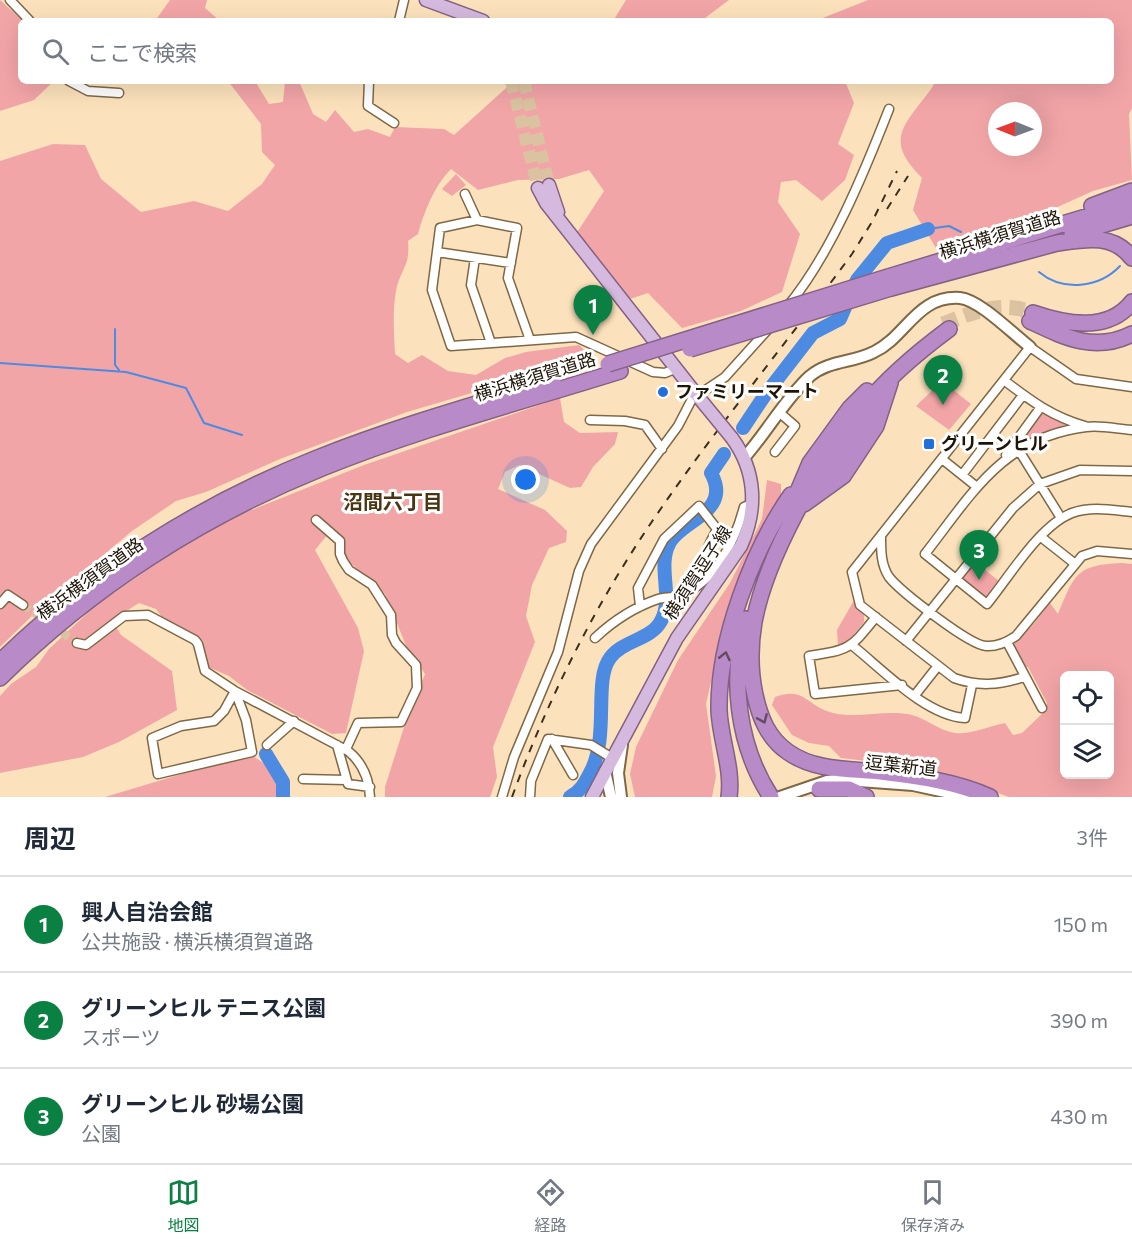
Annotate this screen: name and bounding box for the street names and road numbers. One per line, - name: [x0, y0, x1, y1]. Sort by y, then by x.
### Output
- street label: 横浜横須賀道路: [936, 205, 1063, 263]
- street label: 横浜横須賀道路: [471, 347, 598, 405]
- street label: 横須賀逗子線: [659, 521, 736, 624]
- street label: 横浜横須賀道路: [32, 532, 147, 624]
- street label: 逗葉新道: [864, 750, 938, 780]

